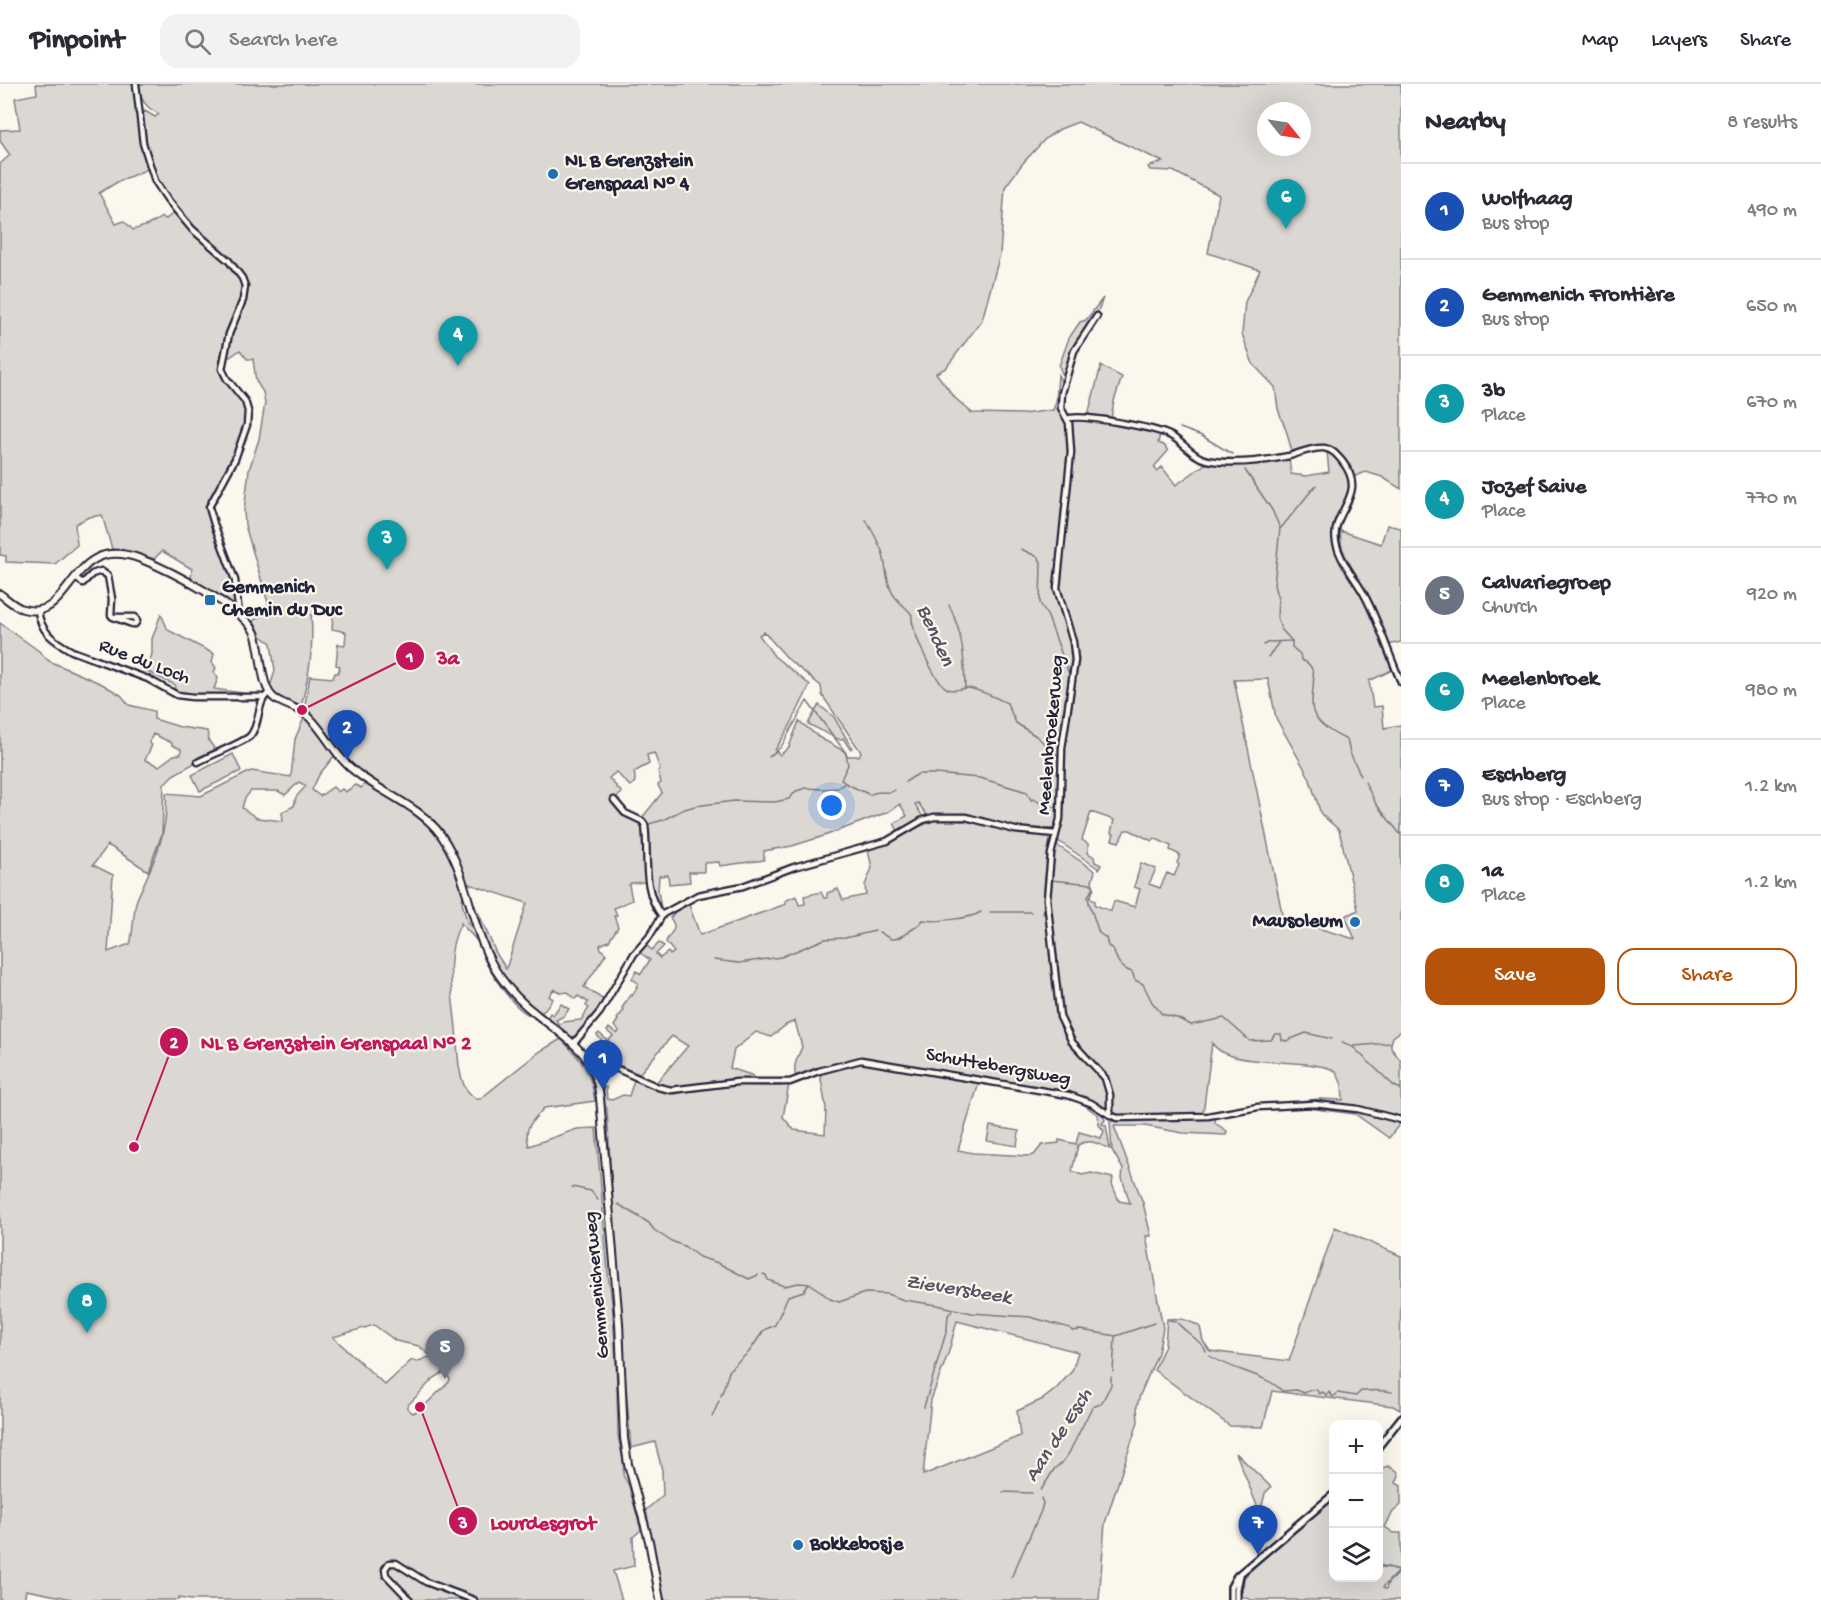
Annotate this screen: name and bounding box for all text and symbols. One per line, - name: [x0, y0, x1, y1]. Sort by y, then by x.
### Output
- search box: [160, 14, 580, 68]
- text: Pinpoint: [30, 25, 124, 58]
- icon: search: [181, 25, 214, 58]
- text: Search here: [229, 28, 337, 54]
- text: Map: [1582, 29, 1618, 54]
- text: Layers: [1651, 29, 1707, 54]
- text: Share: [1740, 29, 1791, 54]
- north arrow: [1257, 102, 1311, 156]
- text: Nearby: [1425, 108, 1506, 139]
- text: 8 results: [1727, 112, 1797, 135]
- place label: NL B Grenzstein Grenspaal N° 4: [565, 151, 694, 197]
- marker: NL B Grenzstein Grenspaal N° 4: [546, 167, 560, 181]
- pin: 6: [1266, 180, 1306, 229]
- text: Wolfhaag: [1482, 187, 1572, 213]
- text: 1: [1440, 200, 1449, 223]
- text: 490 m: [1747, 200, 1797, 223]
- text: Bus stop: [1482, 213, 1549, 236]
- text: Gemmenich Frontière: [1482, 283, 1675, 309]
- text: 2: [1440, 296, 1449, 319]
- text: 650 m: [1746, 296, 1797, 319]
- text: Bus stop: [1482, 309, 1549, 332]
- pin: 4: [438, 316, 478, 366]
- text: 3b: [1482, 379, 1505, 405]
- text: 3: [1439, 392, 1450, 415]
- text: 670 m: [1746, 392, 1797, 415]
- text: Place: [1482, 405, 1526, 428]
- text: Jozef Saive: [1482, 475, 1586, 501]
- text: 4: [1440, 488, 1449, 511]
- text: 770 m: [1746, 488, 1797, 511]
- text: Place: [1482, 501, 1526, 524]
- pin: 3: [368, 520, 406, 570]
- text: Calvariegroep: [1482, 571, 1611, 597]
- place label: Gemmenich Chemin du Duc: [221, 577, 343, 623]
- text: 5: [1439, 584, 1450, 607]
- text: 920 m: [1747, 584, 1797, 607]
- marker: Gemmenich Chemin du Duc: [203, 593, 217, 607]
- text: Church: [1482, 597, 1538, 620]
- water label: Benden: [909, 601, 959, 672]
- street label: Rue du Loch: [95, 635, 193, 691]
- callout: 3a: [395, 637, 472, 676]
- text: 1: [405, 648, 414, 669]
- text: 3a: [436, 648, 461, 673]
- street label: Meelenbroekerweg: [1034, 654, 1070, 816]
- text: Meelenbroek: [1482, 667, 1599, 693]
- text: 6: [1439, 680, 1450, 703]
- text: 980 m: [1746, 680, 1797, 703]
- text: Place: [1482, 693, 1526, 716]
- pin: 2: [328, 710, 366, 760]
- text: Eschberg: [1482, 763, 1566, 789]
- text: 7: [1439, 776, 1450, 799]
- text: 1.2 km: [1745, 776, 1797, 799]
- text: Bus stop · Eschberg: [1482, 789, 1642, 812]
- your location: [817, 791, 846, 820]
- text: 1a: [1482, 859, 1503, 885]
- text: 8: [1439, 872, 1450, 895]
- text: 1.2 km: [1745, 872, 1797, 895]
- text: Place: [1482, 885, 1526, 908]
- place label: Mausoleum: [1253, 911, 1344, 934]
- marker: Mausoleum: [1348, 915, 1362, 929]
- button: Save: [1425, 948, 1605, 1005]
- button: Share: [1617, 948, 1797, 1005]
- callout: NL B Grenzstein Grenspaal N° 2: [159, 1022, 483, 1061]
- text: NL B Grenzstein Grenspaal N° 2: [201, 1033, 472, 1058]
- text: 2: [170, 1034, 179, 1055]
- pin: 1: [584, 1040, 622, 1090]
- street label: Schuttebergsweg: [924, 1044, 1072, 1092]
- street label: Gemmenicherweg: [580, 1210, 616, 1360]
- water label: Zieversbeek: [904, 1270, 1015, 1312]
- pin: 8: [68, 1284, 106, 1333]
- pin: 5: [426, 1330, 464, 1379]
- water label: Aan de Esch: [1021, 1384, 1100, 1487]
- map controls: [1329, 1420, 1383, 1582]
- button: +: [1329, 1420, 1383, 1474]
- button: −: [1329, 1474, 1383, 1528]
- callout: Lourdesgrot: [448, 1502, 608, 1541]
- pin: 7: [1238, 1506, 1278, 1555]
- text: Lourdesgrot: [490, 1513, 598, 1538]
- text: 3: [457, 1514, 468, 1535]
- button: layers: [1329, 1528, 1383, 1582]
- place label: Bokkebosje: [809, 1534, 904, 1557]
- marker: Bokkebosje: [791, 1538, 805, 1552]

